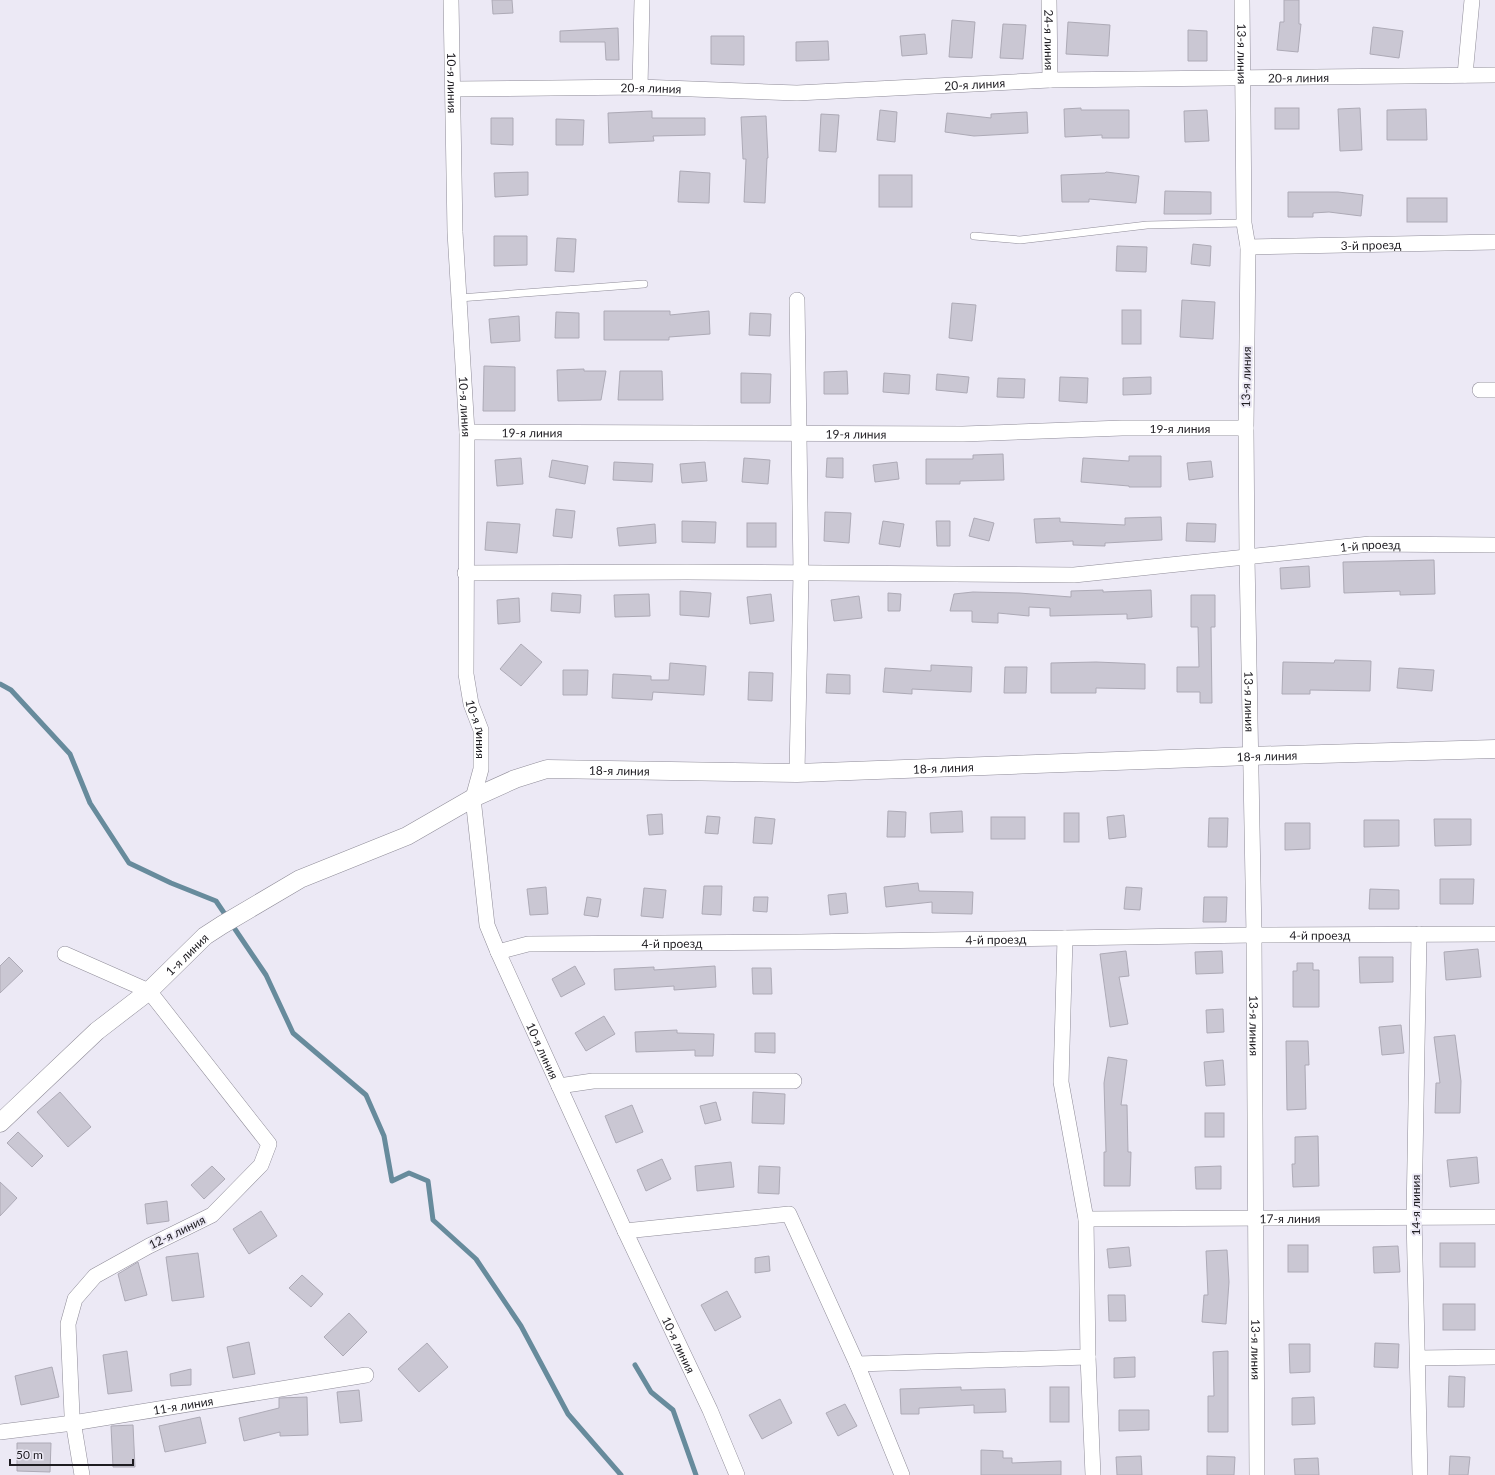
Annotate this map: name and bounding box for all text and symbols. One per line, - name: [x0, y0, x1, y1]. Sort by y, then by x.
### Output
- street label: 24-я линия: [1042, 9, 1057, 71]
- street label: 13-я линия: [1235, 23, 1250, 85]
- street label: 10-я линия: [444, 52, 460, 114]
- street label: 20-я линия: [1268, 69, 1329, 85]
- street label: 20-я линия: [944, 75, 1006, 93]
- street label: 20-я линия: [620, 79, 682, 96]
- street label: 3-й проезд: [1340, 236, 1402, 253]
- street label: 13-я линия: [1238, 346, 1254, 408]
- street label: 10-я линия: [456, 376, 475, 437]
- street label: 19-я линия: [1149, 421, 1210, 436]
- street label: 19-я линия: [502, 425, 563, 440]
- street label: 19-я линия: [825, 426, 887, 441]
- street label: 1-й проезд: [1339, 536, 1401, 555]
- street label: 13-я линия: [1242, 671, 1258, 732]
- street label: 10-я линия: [463, 699, 489, 759]
- street label: 18-я линия: [1236, 747, 1298, 764]
- street label: 18-я линия: [912, 759, 974, 776]
- street label: 18-я линия: [589, 762, 650, 778]
- street label: 4-й проезд: [1289, 927, 1351, 942]
- street label: 1-я линия: [162, 930, 211, 978]
- street label: 4-й проезд: [965, 931, 1027, 947]
- street label: 4-й проезд: [641, 935, 703, 951]
- street label: 13-я линия: [1247, 995, 1262, 1056]
- street label: 10-я линия: [523, 1020, 562, 1082]
- street label: 14-я линия: [1408, 1174, 1423, 1235]
- street label: 17-я линия: [1259, 1210, 1321, 1226]
- street label: 12-я линия: [146, 1212, 208, 1252]
- street label: 10-я линия: [659, 1314, 699, 1375]
- street label: 13-я линия: [1249, 1319, 1264, 1380]
- street label: 11-я линия: [152, 1393, 214, 1417]
- scale bar: [10, 1441, 133, 1467]
- text: 50 m: [16, 1447, 43, 1462]

